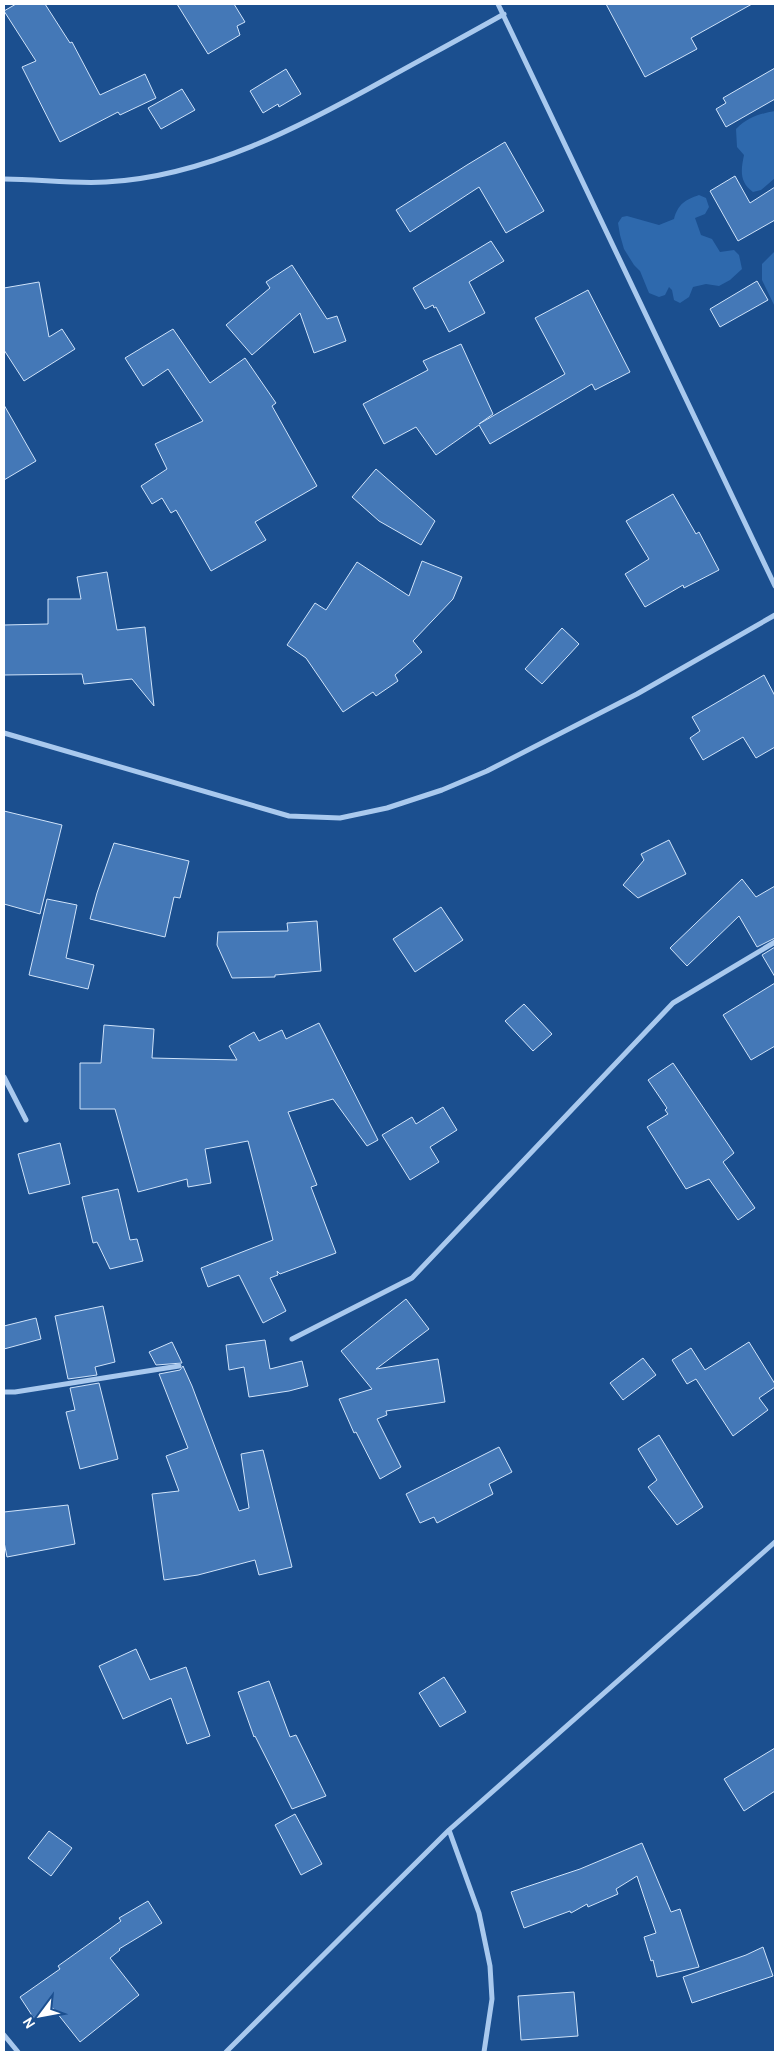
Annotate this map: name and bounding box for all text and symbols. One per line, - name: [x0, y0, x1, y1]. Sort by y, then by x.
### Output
- north arrow: [15, 1991, 65, 2041]
- text: N: [19, 2014, 39, 2032]

